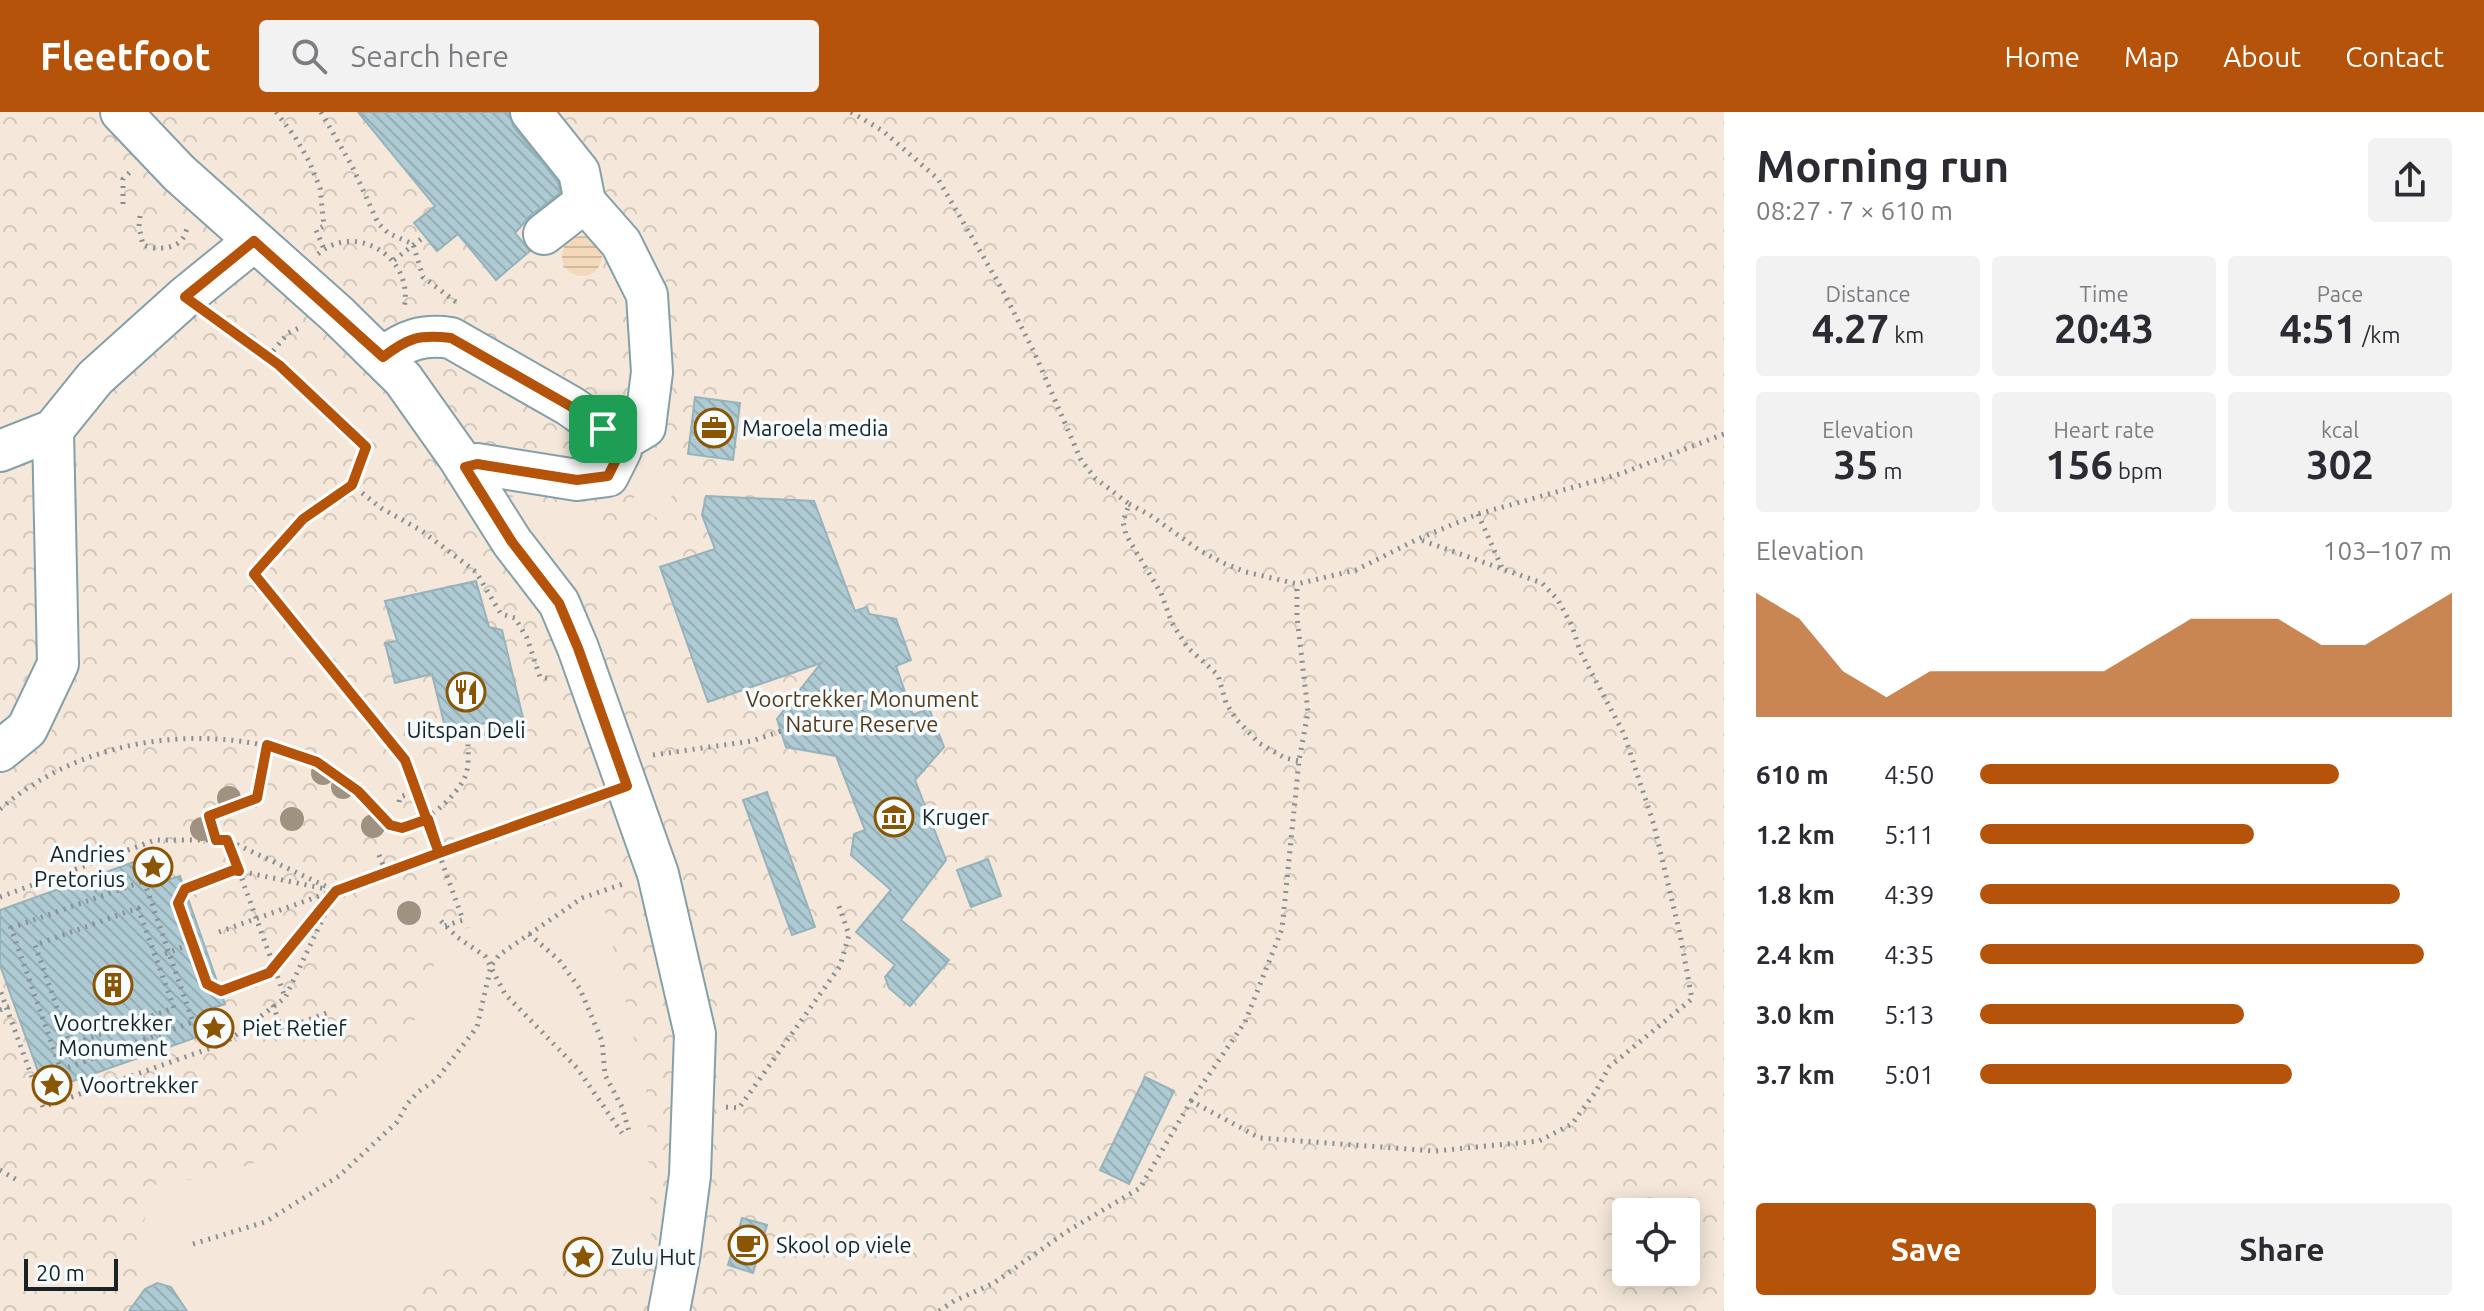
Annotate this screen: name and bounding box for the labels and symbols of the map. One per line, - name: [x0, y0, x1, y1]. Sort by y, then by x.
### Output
- pin: [569, 395, 637, 463]
- office icon: Maroela media: [693, 407, 735, 449]
- place label: Maroela media: [742, 415, 889, 440]
- restaurant icon: Uitspan Deli: [445, 671, 487, 713]
- park label: Voortrekker Monument Nature Reserve: [745, 686, 979, 736]
- place label: Uitspan Deli: [406, 717, 526, 742]
- museum icon: Kruger: [873, 796, 915, 838]
- place label: Kruger: [922, 804, 990, 829]
- place label: Andries Pretorius: [34, 841, 125, 891]
- place icon: Andries Pretorius: [132, 846, 174, 888]
- building icon: Voortrekker Monument: [92, 964, 134, 1006]
- place icon: Piet Retief: [193, 1007, 235, 1049]
- place label: Voortrekker Monument: [54, 1010, 173, 1060]
- place label: Piet Retief: [242, 1015, 347, 1040]
- place icon: Voortrekker: [31, 1064, 73, 1106]
- place label: Voortrekker: [80, 1072, 199, 1097]
- cafe icon: Skool op viele: [727, 1224, 769, 1266]
- place label: Skool op viele: [776, 1232, 912, 1257]
- place icon: Zulu Hut: [562, 1236, 604, 1278]
- place label: Zulu Hut: [611, 1244, 696, 1269]
- scale bar: [24, 1255, 118, 1291]

